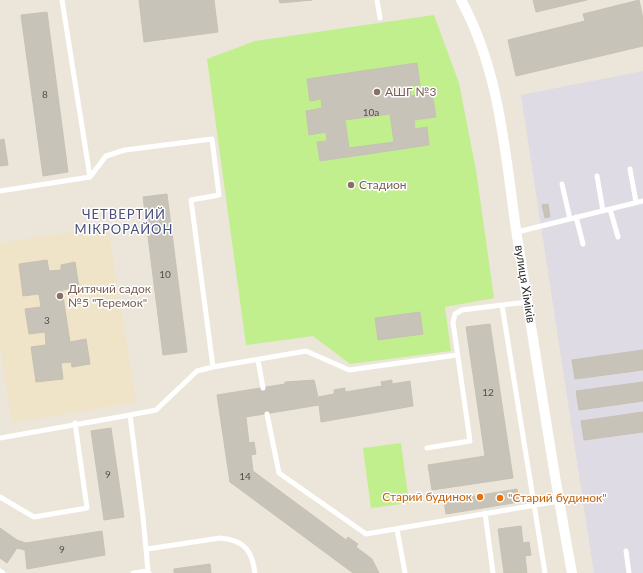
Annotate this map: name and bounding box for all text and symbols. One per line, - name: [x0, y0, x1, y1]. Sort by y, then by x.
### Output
- place label: АШГ №3: [385, 84, 436, 99]
- marker: АШГ №3: [372, 87, 382, 97]
- house number: 8: [42, 88, 48, 100]
- house number: 10а: [363, 106, 379, 118]
- place label: Стадион: [359, 177, 407, 192]
- marker: Стадион: [346, 180, 356, 190]
- district label: ЧЕТВЕРТИЙ МІКРОРАЙОН: [75, 206, 173, 237]
- street label: вулиця Хіміків: [512, 244, 539, 324]
- house number: 10: [159, 268, 171, 280]
- place label: Дитячий садок №5 "Теремок": [68, 281, 152, 310]
- marker: Дитячий садок №5 "Теремок": [55, 291, 65, 301]
- house number: 3: [44, 314, 50, 326]
- house number: 12: [482, 386, 494, 398]
- house number: 9: [105, 468, 111, 480]
- house number: 14: [239, 470, 251, 482]
- place label: Старий будинок: [382, 489, 473, 504]
- place label: "Старий будинок": [508, 490, 607, 505]
- marker: Старий будинок: [475, 492, 485, 502]
- marker: "Старий будинок": [495, 493, 505, 503]
- house number: 9: [59, 543, 65, 555]

